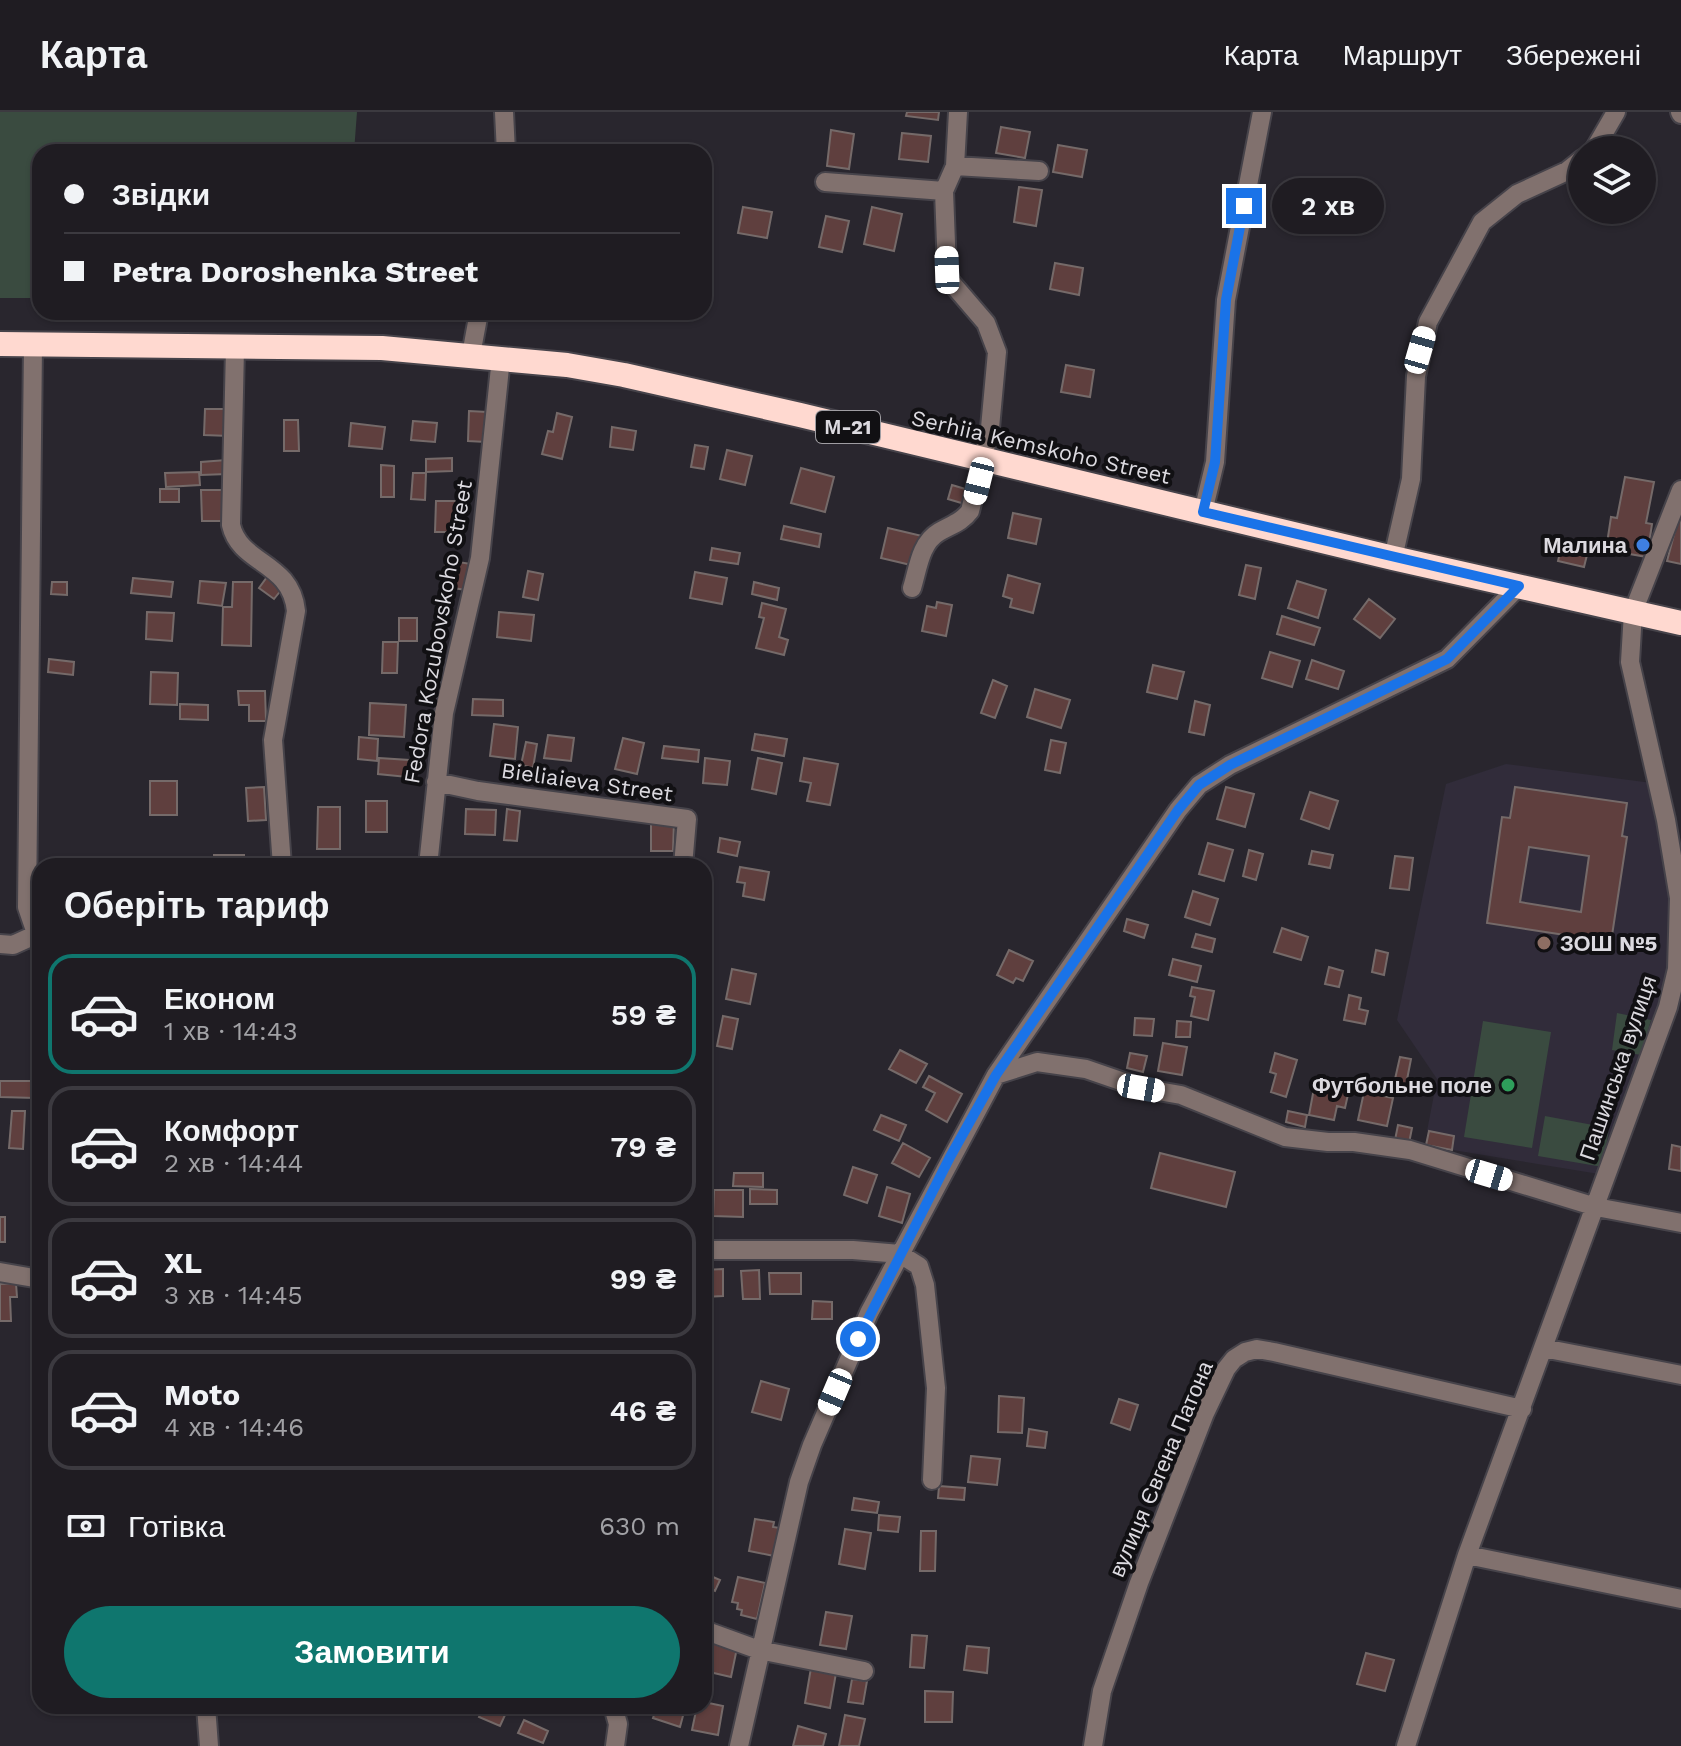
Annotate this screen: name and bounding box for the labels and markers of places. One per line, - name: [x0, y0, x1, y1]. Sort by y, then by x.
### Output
- place label: Малина: [1543, 533, 1628, 558]
- marker: Малина: [1634, 536, 1652, 554]
- place label: ЗОШ №5: [1560, 931, 1657, 956]
- marker: ЗОШ №5: [1535, 934, 1553, 952]
- place label: Футбольне поле: [1312, 1073, 1492, 1098]
- marker: Футбольне поле: [1499, 1076, 1517, 1094]

